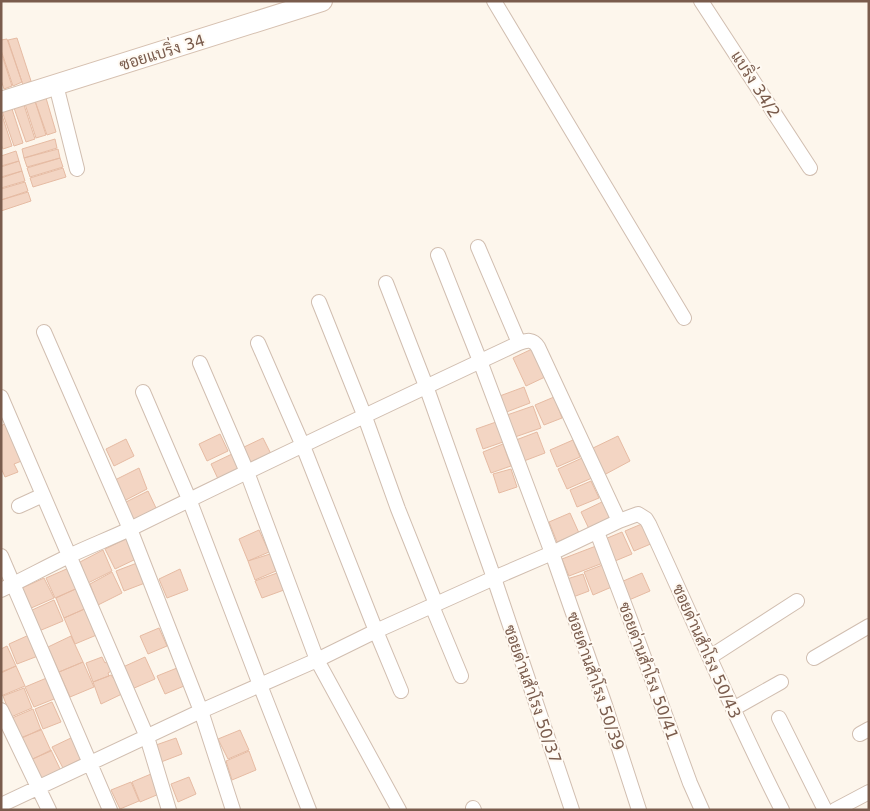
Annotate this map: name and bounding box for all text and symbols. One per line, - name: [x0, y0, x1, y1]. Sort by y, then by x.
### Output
- street label: ซอยแบริ่ง 34: [116, 26, 207, 74]
- street label: แบริ่ง 34/2: [727, 45, 788, 121]
- street label: ซอยด่านสำโรง 50/43: [668, 580, 747, 721]
- street label: ซอยด่านสำโรง 50/41: [615, 599, 684, 743]
- street label: ซอยด่านสำโรง 50/39: [563, 609, 630, 753]
- street label: ซอยด่านสำโรง 50/37: [500, 622, 567, 766]

